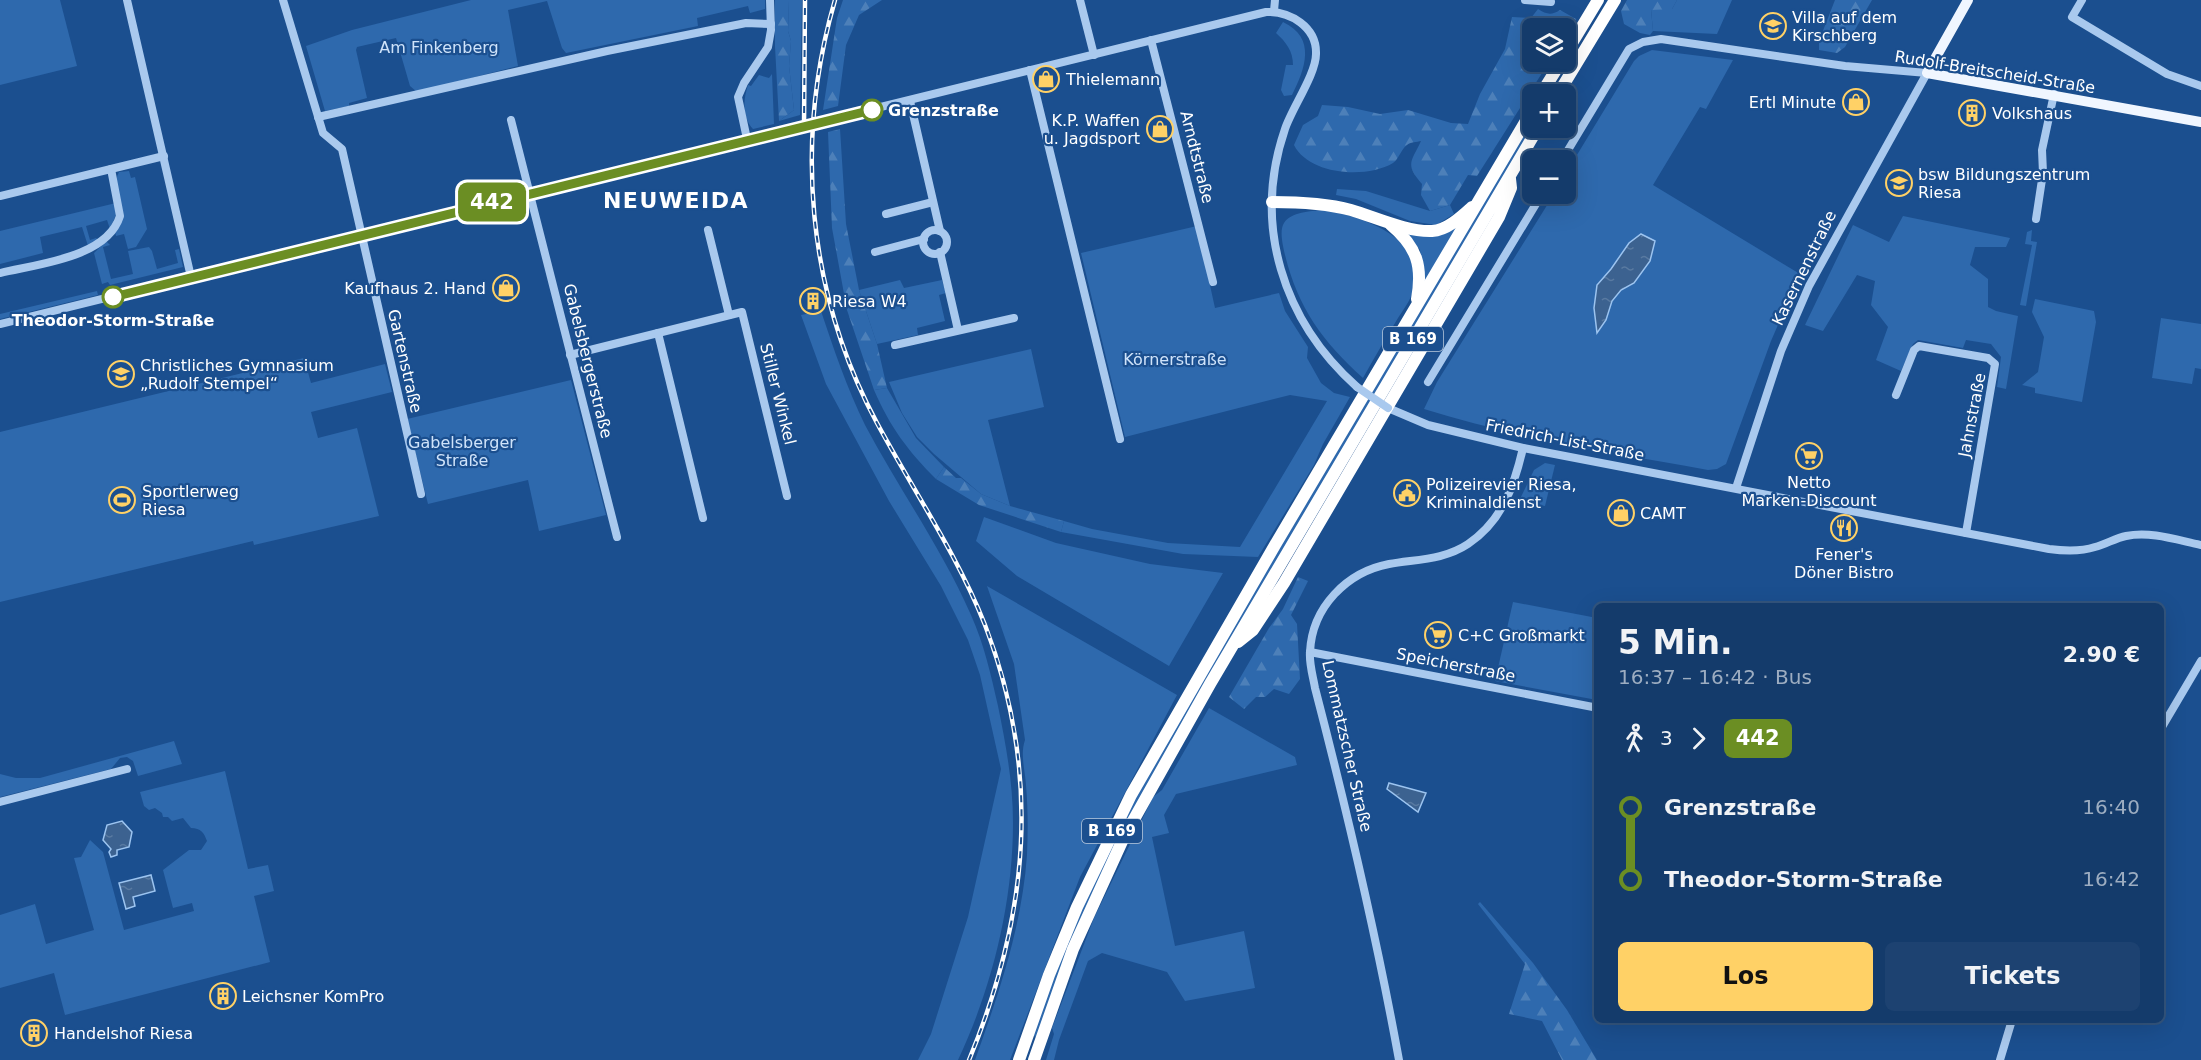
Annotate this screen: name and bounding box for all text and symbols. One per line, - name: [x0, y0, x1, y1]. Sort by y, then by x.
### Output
- place label: Villa auf dem Kirschberg: [1792, 8, 1897, 45]
- school or university icon: Villa auf dem Kirschberg: [1758, 11, 1788, 41]
- map controls: [1522, 18, 1576, 204]
- button: layers: [1522, 18, 1576, 72]
- park label: Am Finkenberg: [379, 38, 499, 57]
- street label: Rudolf-Breitscheid-Straße: [1893, 47, 2097, 97]
- shop icon: Thielemann: [1031, 64, 1061, 94]
- place label: Thielemann: [1065, 70, 1160, 89]
- button: +: [1522, 84, 1576, 138]
- shop icon: Ertl Minute: [1841, 87, 1871, 117]
- place label: Ertl Minute: [1749, 93, 1836, 112]
- building icon: Volkshaus: [1957, 98, 1987, 128]
- marker: Grenzstraße: [861, 99, 883, 121]
- place label: Grenzstraße: [888, 101, 999, 120]
- place label: Volkshaus: [1992, 104, 2072, 123]
- street label: Arndtstraße: [1176, 109, 1218, 205]
- place label: K.P. Waffen u. Jagdsport: [1044, 111, 1140, 148]
- shop icon: K.P. Waffen u. Jagdsport: [1145, 114, 1175, 144]
- button: −: [1522, 150, 1576, 204]
- place label: bsw Bildungszentrum Riesa: [1918, 165, 2090, 202]
- school or university icon: bsw Bildungszentrum Riesa: [1884, 168, 1914, 198]
- line badge: 442: [458, 182, 526, 222]
- district label: NEUWEIDA: [603, 188, 749, 213]
- text: 442: [470, 190, 514, 214]
- street label: Kasernenstraße: [1768, 207, 1840, 329]
- shop icon: Kaufhaus 2. Hand: [491, 273, 521, 303]
- place label: Kaufhaus 2. Hand: [344, 279, 486, 298]
- street label: Gabelsbergerstraße: [560, 282, 616, 440]
- marker: Theodor-Storm-Straße: [102, 286, 124, 308]
- building icon: Riesa W4: [798, 286, 828, 316]
- place label: Riesa W4: [832, 292, 907, 311]
- street label: Gartenstraße: [384, 307, 426, 415]
- place label: Theodor-Storm-Straße: [12, 311, 215, 330]
- road number: B 169: [1383, 327, 1443, 351]
- street label: Stiller Winkel: [756, 341, 800, 447]
- park label: Körnerstraße: [1123, 350, 1227, 369]
- place label: Christliches Gymnasium „Rudolf Stempel“: [140, 356, 334, 393]
- school or university icon: Christliches Gymnasium „Rudolf Stempel“: [106, 359, 136, 389]
- street label: Jahnstraße: [1954, 371, 1990, 460]
- street label: Friedrich-List-Straße: [1484, 415, 1646, 465]
- park label: Gabelsberger Straße: [408, 433, 516, 470]
- supermarket icon: Netto Marken-Discount: [1794, 441, 1824, 471]
- place label: Netto Marken-Discount: [1742, 473, 1876, 510]
- place label: Polizeirevier Riesa, Kriminaldienst: [1426, 475, 1577, 512]
- public building icon: Polizeirevier Riesa, Kriminaldienst: [1392, 478, 1422, 508]
- place label: Sportlerweg Riesa: [142, 482, 239, 519]
- sports icon: Sportlerweg Riesa: [107, 485, 137, 515]
- shop icon: CAMT: [1606, 498, 1636, 528]
- place label: CAMT: [1640, 504, 1686, 523]
- restaurant icon: Fener's Döner Bistro: [1829, 513, 1859, 543]
- place label: Fener's Döner Bistro: [1794, 545, 1894, 582]
- supermarket icon: C+C Großmarkt: [1423, 620, 1453, 650]
- text: 5 Min.: [1618, 623, 1733, 662]
- place label: C+C Großmarkt: [1458, 626, 1585, 645]
- text: 2.90 €: [2063, 642, 2140, 667]
- street label: Speicherstraße: [1395, 644, 1517, 686]
- street label: Lommatzscher Straße: [1318, 658, 1376, 834]
- text: 16:37 – 16:42 · Bus: [1618, 665, 1812, 689]
- icon: walk: [1618, 722, 1651, 755]
- icon: forward: [1682, 722, 1715, 755]
- text: 3: [1660, 726, 1673, 750]
- text: 442: [1736, 726, 1780, 750]
- text: Grenzstraße: [1664, 795, 1816, 820]
- text: 16:40: [2082, 795, 2140, 819]
- road number: B 169: [1082, 819, 1142, 843]
- text: Theodor-Storm-Straße: [1664, 867, 1943, 892]
- text: 16:42: [2082, 867, 2140, 891]
- button: Los: [1618, 942, 1873, 1011]
- button: Tickets: [1885, 942, 2140, 1011]
- building icon: Leichsner KomPro: [208, 981, 238, 1011]
- place label: Leichsner KomPro: [242, 987, 384, 1006]
- building icon: Handelshof Riesa: [19, 1018, 49, 1048]
- place label: Handelshof Riesa: [54, 1024, 193, 1043]

